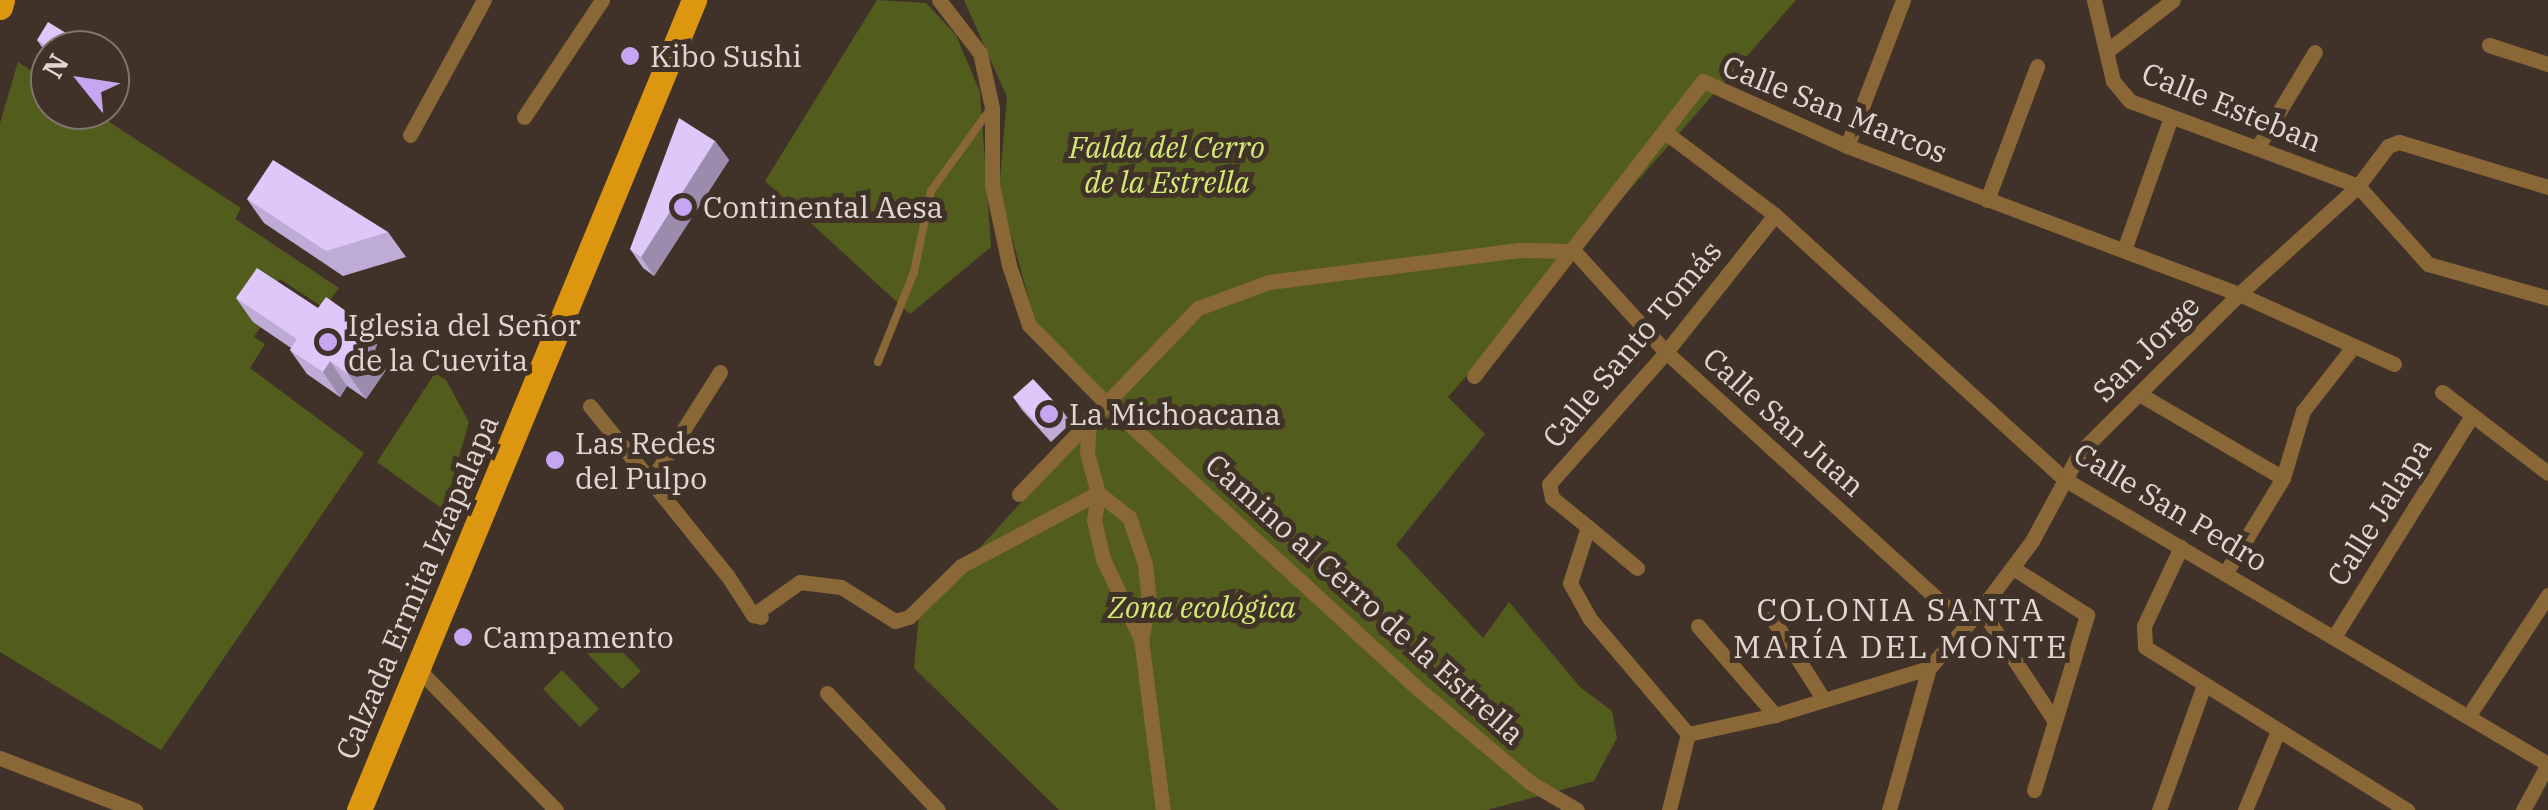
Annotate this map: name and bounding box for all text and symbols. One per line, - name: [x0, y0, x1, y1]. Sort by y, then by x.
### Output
- north arrow: [30, 30, 130, 130]
- place label: Kibo Sushi: [650, 38, 802, 74]
- marker: Kibo Sushi: [619, 45, 641, 67]
- text: N: [34, 47, 77, 85]
- street label: Calle San Marcos: [1717, 47, 1953, 171]
- street label: Calle Esteban: [2137, 55, 2327, 159]
- park label: Falda del Cerro de la Estrella: [1069, 129, 1265, 200]
- place label: Continental Aesa: [703, 189, 943, 225]
- marker: Continental Aesa: [672, 196, 694, 218]
- street label: Calle Santo Tomás: [1535, 233, 1729, 455]
- street label: San Jorge: [2085, 287, 2207, 409]
- place label: Iglesia del Señor de la Cuevita: [348, 307, 581, 378]
- marker: Iglesia del Señor de la Cuevita: [317, 331, 339, 353]
- street label: Calle San Juan: [1696, 340, 1872, 504]
- place label: La Michoacana: [1069, 396, 1281, 432]
- marker: La Michoacana: [1038, 403, 1060, 425]
- street label: Calzada Ermita Iztapalapa: [328, 410, 506, 764]
- place label: Las Redes del Pulpo: [575, 425, 716, 496]
- street label: Calle Jalapa: [2319, 432, 2439, 592]
- street label: Calle San Pedro: [2068, 435, 2274, 579]
- street label: Camino al Cerro de la Estrella: [1198, 446, 1532, 752]
- marker: Las Redes del Pulpo: [544, 449, 566, 471]
- park label: Zona ecológica: [1108, 589, 1296, 625]
- district label: COLONIA SANTA MARÍA DEL MONTE: [1733, 591, 2069, 666]
- place label: Campamento: [483, 619, 674, 655]
- marker: Campamento: [452, 626, 474, 648]

